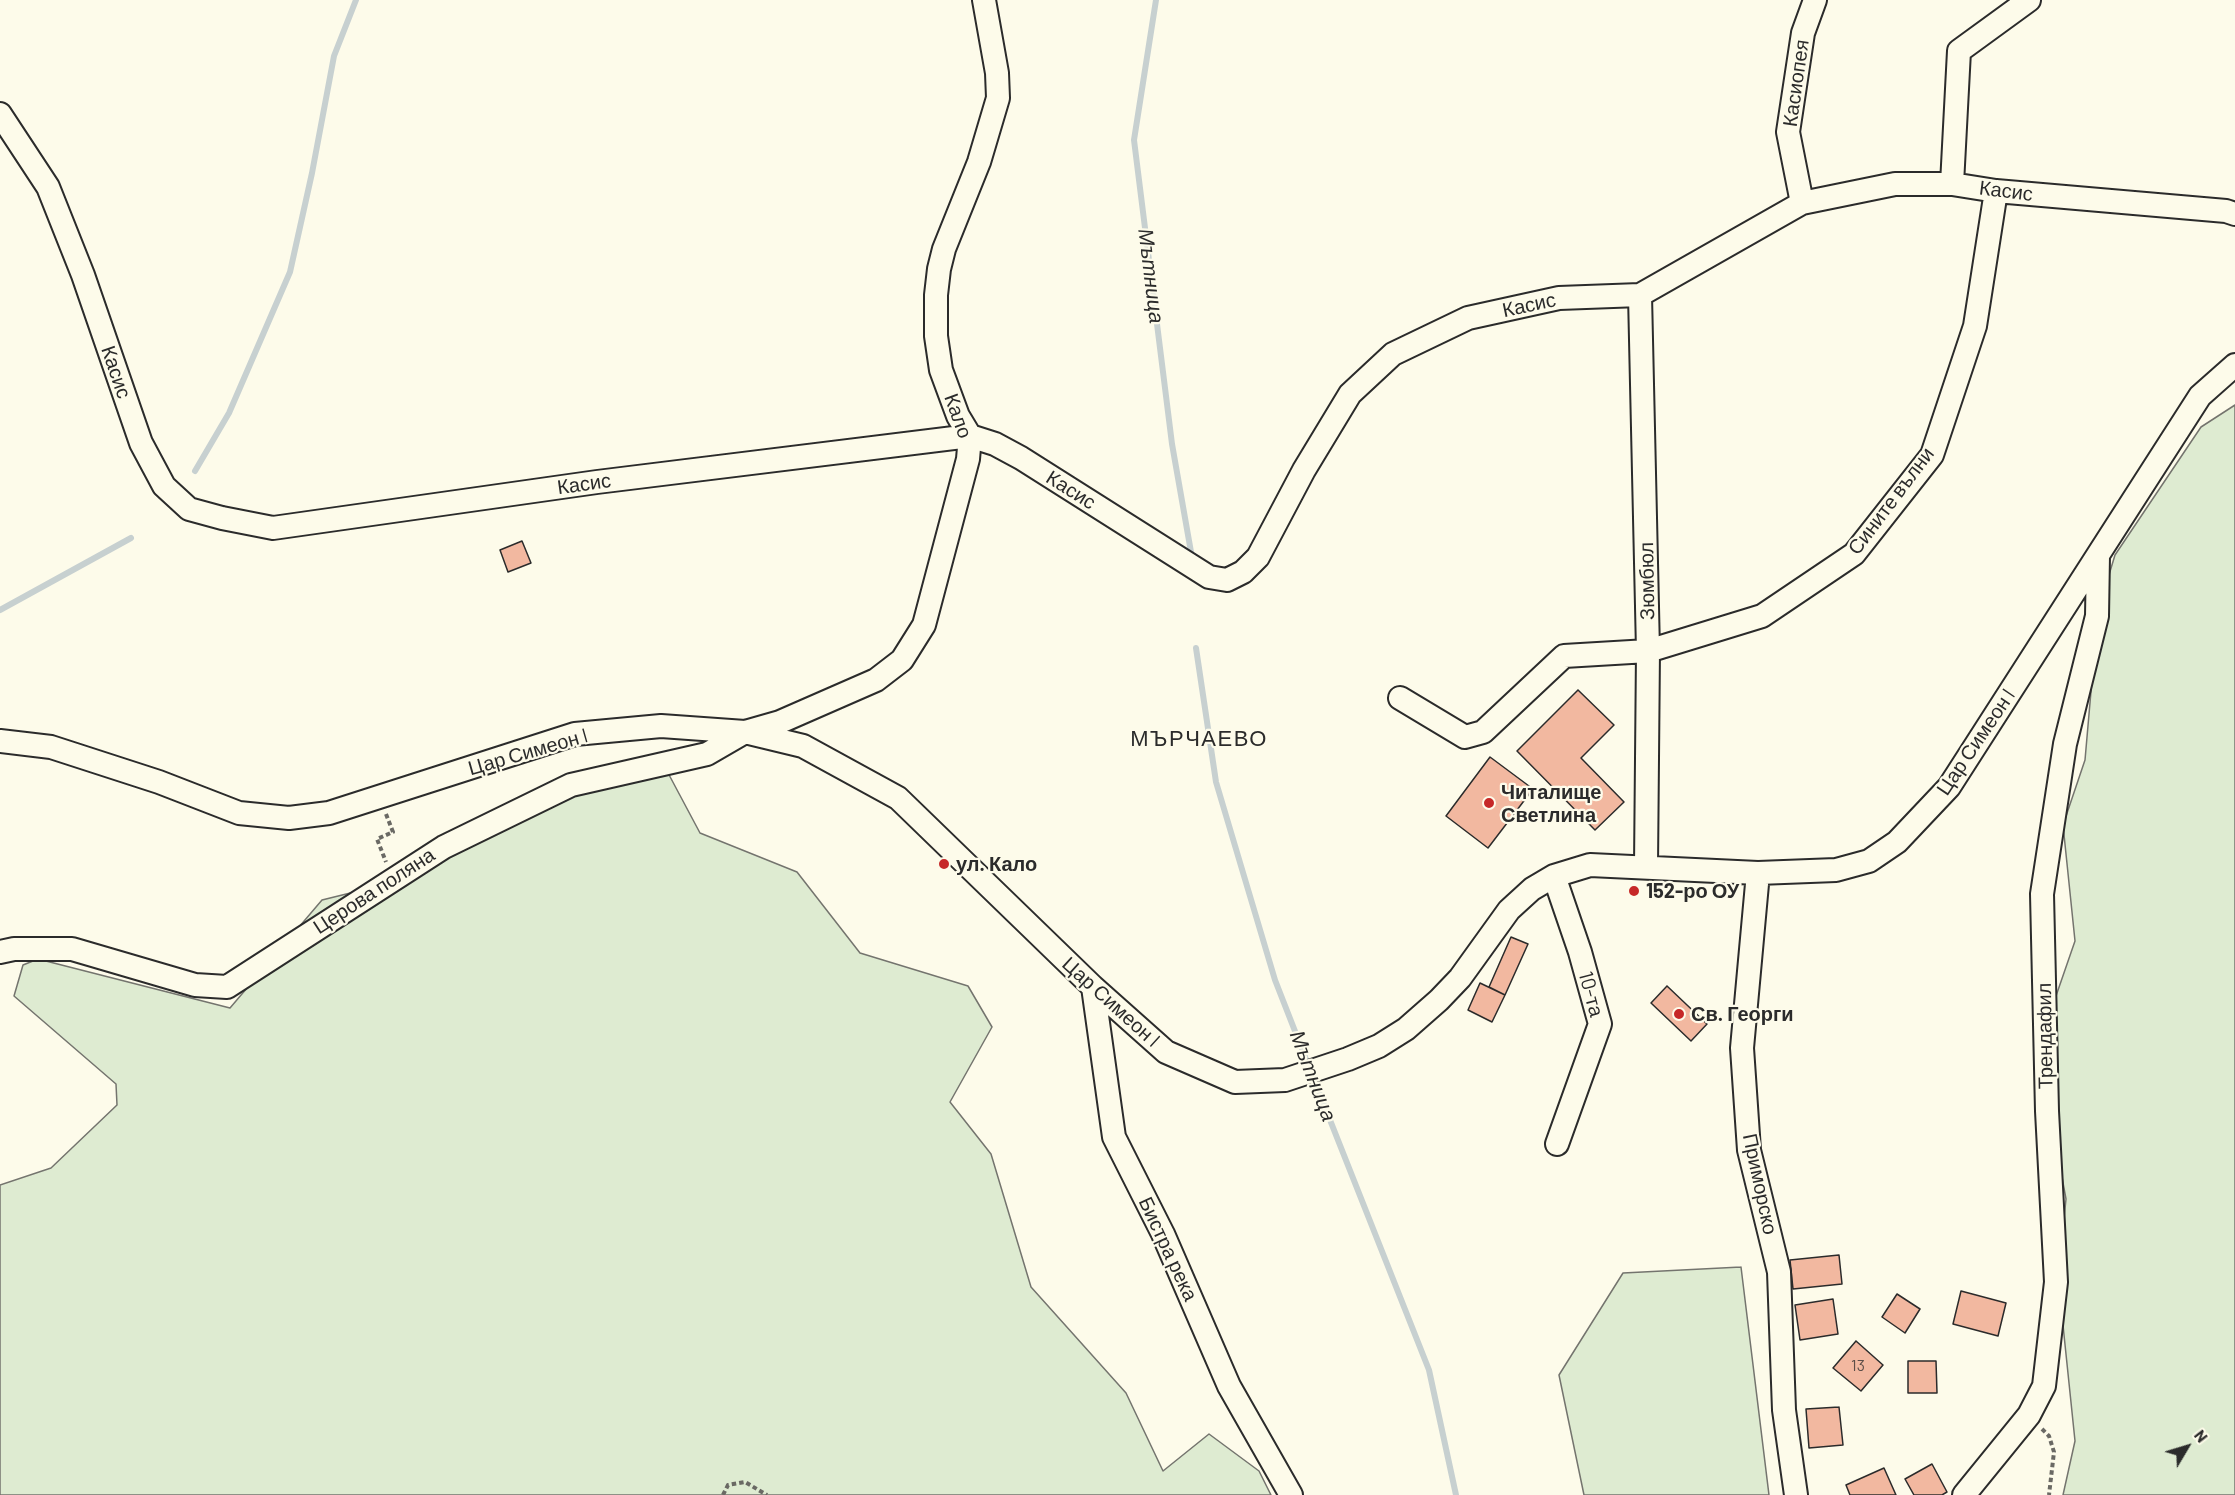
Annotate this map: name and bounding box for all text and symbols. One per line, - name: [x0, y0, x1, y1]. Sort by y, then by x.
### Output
- street label: Касиопея: [1778, 38, 1814, 128]
- street label: Касис: [1978, 176, 2034, 206]
- water label: Мътница: [1133, 227, 1169, 325]
- street label: Касис: [1500, 288, 1558, 322]
- street label: Касис: [96, 343, 136, 401]
- street label: Кало: [939, 390, 977, 442]
- street label: Сините вълни: [1843, 443, 1939, 559]
- street label: Касис: [1042, 466, 1100, 514]
- street label: Касис: [556, 468, 612, 500]
- street label: Зюмбюл: [1634, 542, 1660, 620]
- street label: Цар Симеон I: [1932, 684, 2020, 800]
- street label: Цар Симеон I: [465, 723, 591, 781]
- district label: МЪРЧАЕВО: [1130, 726, 1268, 752]
- place label: Читалище Светлина: [1501, 780, 1601, 827]
- marker: Читалище Светлина: [1482, 796, 1496, 810]
- street label: Церова поляна: [309, 843, 439, 939]
- place label: ул. Кало: [956, 852, 1037, 876]
- marker: ул. Кало: [937, 857, 951, 871]
- place label: 152-ро ОУ: [1646, 879, 1739, 903]
- marker: 152-ро ОУ: [1627, 884, 1641, 898]
- street label: Цар Симеон I: [1057, 952, 1165, 1052]
- street label: 10-та: [1573, 969, 1609, 1019]
- street label: Трендафил: [2032, 983, 2058, 1089]
- place label: Св. Георги: [1691, 1002, 1794, 1026]
- marker: Св. Георги: [1672, 1007, 1686, 1021]
- water label: Мътница: [1284, 1027, 1342, 1125]
- street label: Приморско: [1738, 1131, 1782, 1237]
- street label: Бистра река: [1133, 1193, 1203, 1305]
- house number: 13: [1851, 1356, 1865, 1376]
- north arrow: [2157, 1417, 2217, 1477]
- text: N: [2191, 1426, 2212, 1446]

